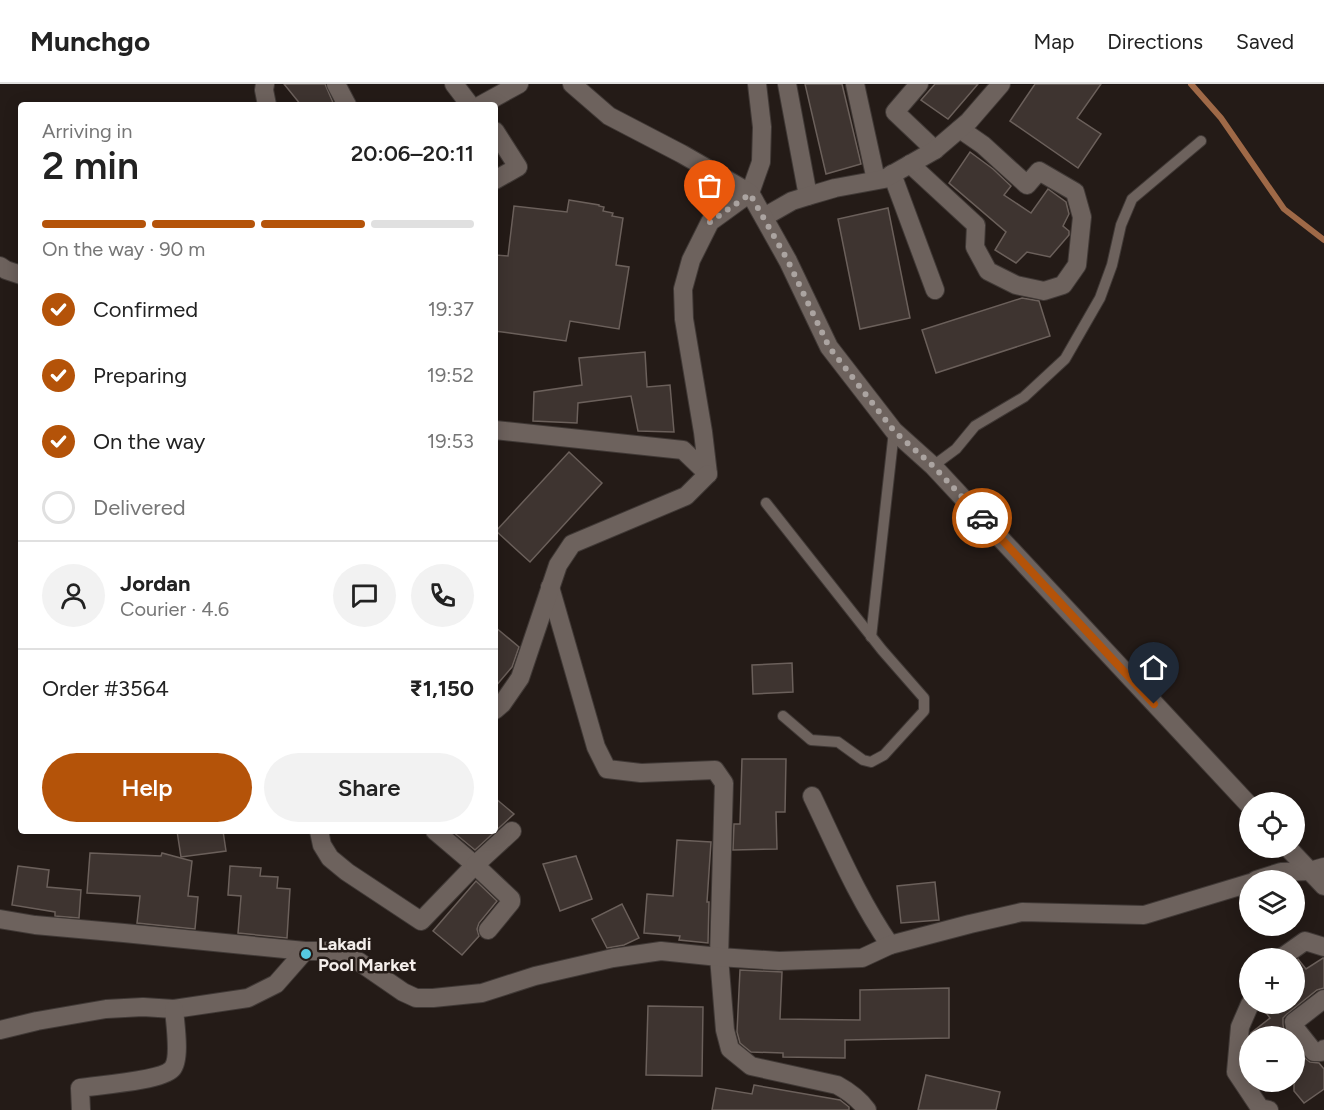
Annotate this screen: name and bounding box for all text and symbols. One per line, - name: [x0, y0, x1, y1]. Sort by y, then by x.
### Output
- text: Munchgo: [30, 24, 150, 58]
- text: Map: [1033, 29, 1074, 54]
- text: Directions: [1107, 29, 1203, 54]
- text: Saved: [1236, 29, 1294, 54]
- text: Arriving in: [42, 119, 132, 143]
- text: 20:06–20:11: [351, 140, 474, 167]
- text: 2 min: [42, 142, 139, 189]
- pin: [684, 160, 735, 222]
- icon: bag: [693, 169, 726, 202]
- text: On the way · 90 m: [42, 237, 205, 261]
- icon: check: [42, 293, 75, 326]
- text: Confirmed: [93, 296, 198, 323]
- text: 19:37: [428, 297, 474, 321]
- icon: check: [42, 359, 75, 392]
- text: Preparing: [93, 362, 187, 389]
- text: 19:52: [427, 363, 474, 387]
- icon: check: [42, 425, 75, 458]
- text: On the way: [93, 428, 205, 455]
- text: 19:53: [427, 429, 474, 453]
- courier: [952, 488, 1012, 548]
- text: Delivered: [93, 494, 186, 521]
- icon: car: [966, 502, 999, 535]
- button: person: [42, 564, 105, 627]
- button: chat: [333, 564, 396, 627]
- button: phone: [411, 564, 474, 627]
- text: Jordan: [120, 570, 191, 597]
- text: Courier · 4.6: [120, 597, 229, 621]
- pin: [1128, 642, 1179, 704]
- icon: home: [1137, 651, 1170, 684]
- text: Order #3564: [42, 675, 169, 702]
- text: ₹1,150: [410, 675, 474, 702]
- button: Help: [42, 753, 252, 822]
- button: Share: [264, 753, 474, 822]
- map controls: [1239, 792, 1305, 1092]
- button: locate: [1239, 792, 1305, 858]
- button: layers: [1239, 870, 1305, 936]
- place label: Lakadi Pool Market: [318, 933, 417, 976]
- marker: Lakadi Pool Market: [299, 947, 313, 961]
- button: +: [1239, 948, 1305, 1014]
- button: −: [1239, 1026, 1305, 1092]

